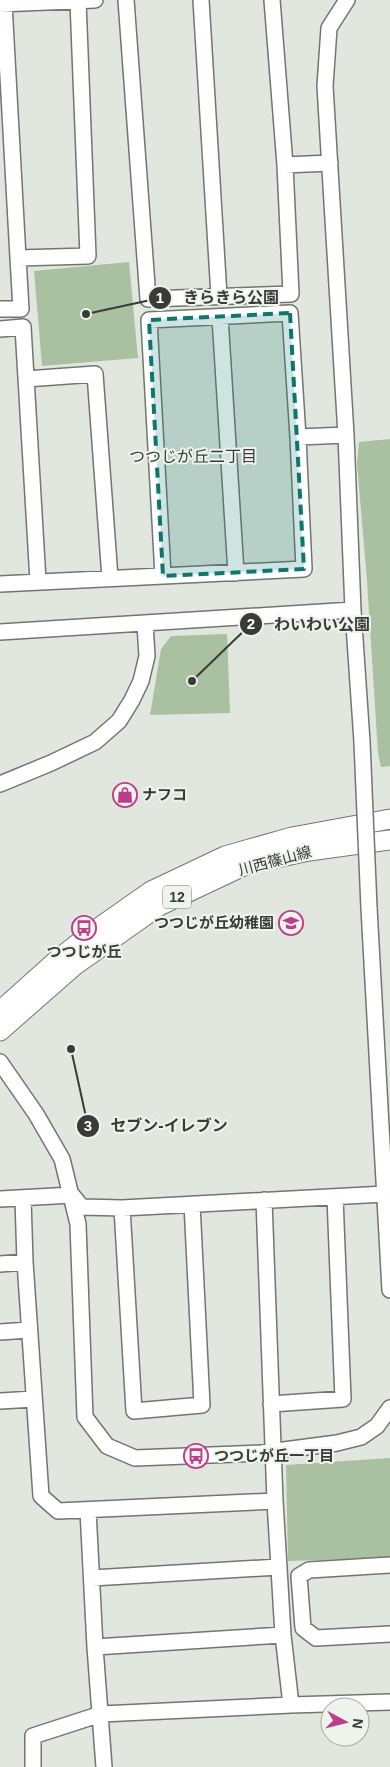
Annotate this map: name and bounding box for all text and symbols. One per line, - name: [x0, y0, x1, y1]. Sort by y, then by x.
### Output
- callout: きらきら公園: [148, 282, 289, 313]
- text: 1: [156, 289, 164, 306]
- text: きらきら公園: [183, 289, 279, 306]
- district label: つつじが丘二丁目: [129, 448, 257, 465]
- callout: わいわい公園: [239, 608, 380, 639]
- text: 2: [247, 615, 255, 632]
- text: わいわい公園: [274, 616, 370, 633]
- shop icon: ナフコ: [112, 782, 138, 808]
- place label: ナフコ: [142, 786, 187, 803]
- street label: 川西篠山線: [236, 843, 313, 878]
- road number: 12: [163, 886, 191, 909]
- school or university icon: つつじが丘幼稚園: [278, 910, 304, 936]
- place label: つつじが丘幼稚園: [154, 914, 274, 931]
- bus stop icon: つつじが丘: [71, 915, 97, 941]
- place label: つつじが丘: [46, 943, 122, 960]
- callout: セブン-イレブン: [76, 1110, 238, 1141]
- text: 3: [84, 1117, 92, 1134]
- text: セブン-イレブン: [110, 1117, 228, 1134]
- bus stop icon: つつじが丘一丁目: [183, 1443, 209, 1469]
- place label: つつじが丘一丁目: [214, 1447, 334, 1464]
- north arrow: [320, 1697, 370, 1747]
- text: N: [349, 1718, 366, 1730]

